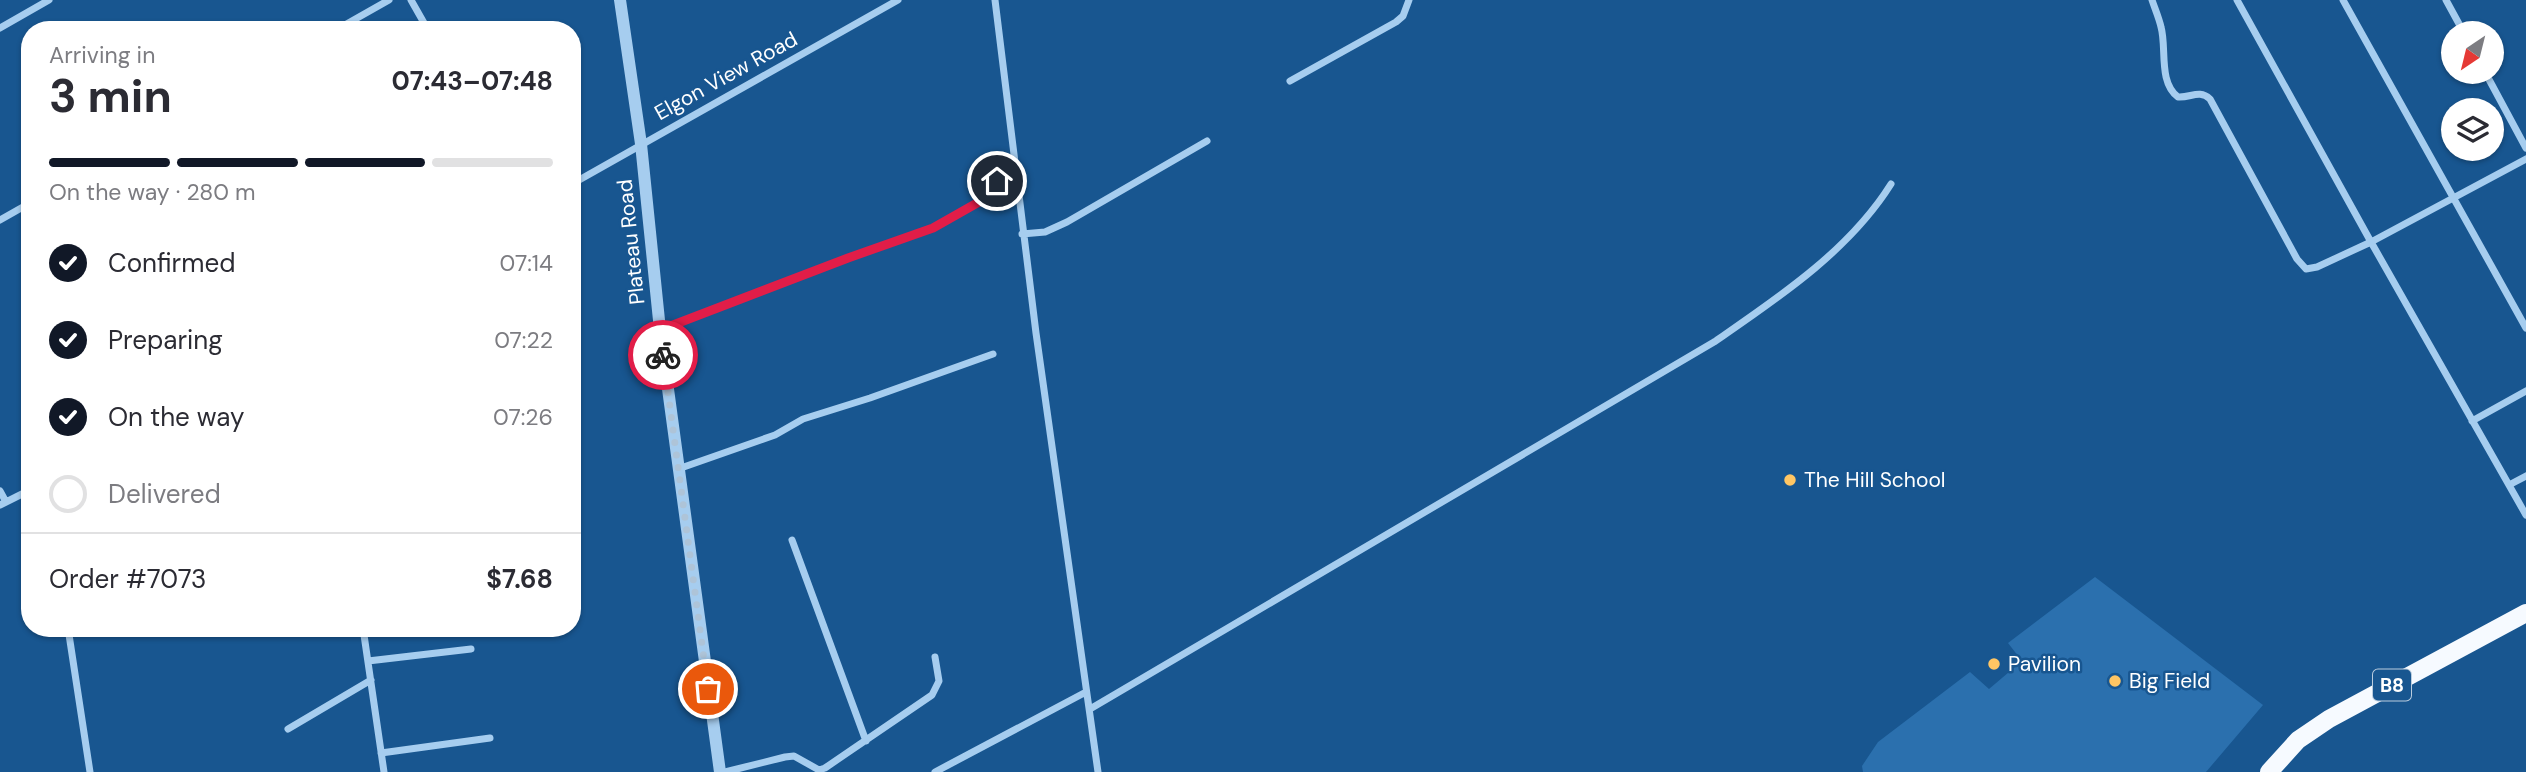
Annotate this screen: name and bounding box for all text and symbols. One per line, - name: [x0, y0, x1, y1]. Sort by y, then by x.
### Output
- north arrow: [2441, 21, 2504, 84]
- map controls: [2441, 21, 2504, 161]
- street label: Elgon View Road: [650, 25, 802, 127]
- text: Arriving in: [49, 40, 155, 70]
- text: 07:43–07:48: [392, 64, 553, 98]
- text: 3 min: [49, 66, 172, 126]
- button: layers: [2441, 98, 2504, 161]
- pin: [967, 151, 1027, 211]
- icon: home: [978, 162, 1016, 200]
- text: On the way · 280 m: [49, 177, 256, 207]
- street label: Plateau Road: [611, 178, 651, 306]
- icon: check: [49, 244, 87, 282]
- text: Confirmed: [108, 246, 235, 280]
- text: 07:14: [500, 248, 553, 278]
- courier: [628, 320, 698, 390]
- icon: check: [49, 321, 87, 359]
- text: Preparing: [108, 323, 223, 357]
- text: 07:22: [494, 325, 553, 355]
- icon: bike: [644, 336, 682, 374]
- icon: check: [49, 398, 87, 436]
- text: On the way: [108, 400, 244, 434]
- text: 07:26: [493, 402, 553, 432]
- place label: The Hill School: [1804, 466, 1946, 494]
- marker: The Hill School: [1782, 472, 1798, 488]
- text: Delivered: [108, 477, 221, 511]
- text: Order #7073: [49, 562, 206, 596]
- text: $7.68: [486, 562, 553, 596]
- place label: Pavilion: [2008, 650, 2081, 678]
- marker: Pavilion: [1986, 656, 2002, 672]
- pin: [678, 659, 738, 719]
- place label: Big Field: [2129, 667, 2210, 695]
- icon: bag: [689, 670, 727, 708]
- road number: B8: [2373, 670, 2411, 700]
- marker: Big Field: [2107, 673, 2123, 689]

